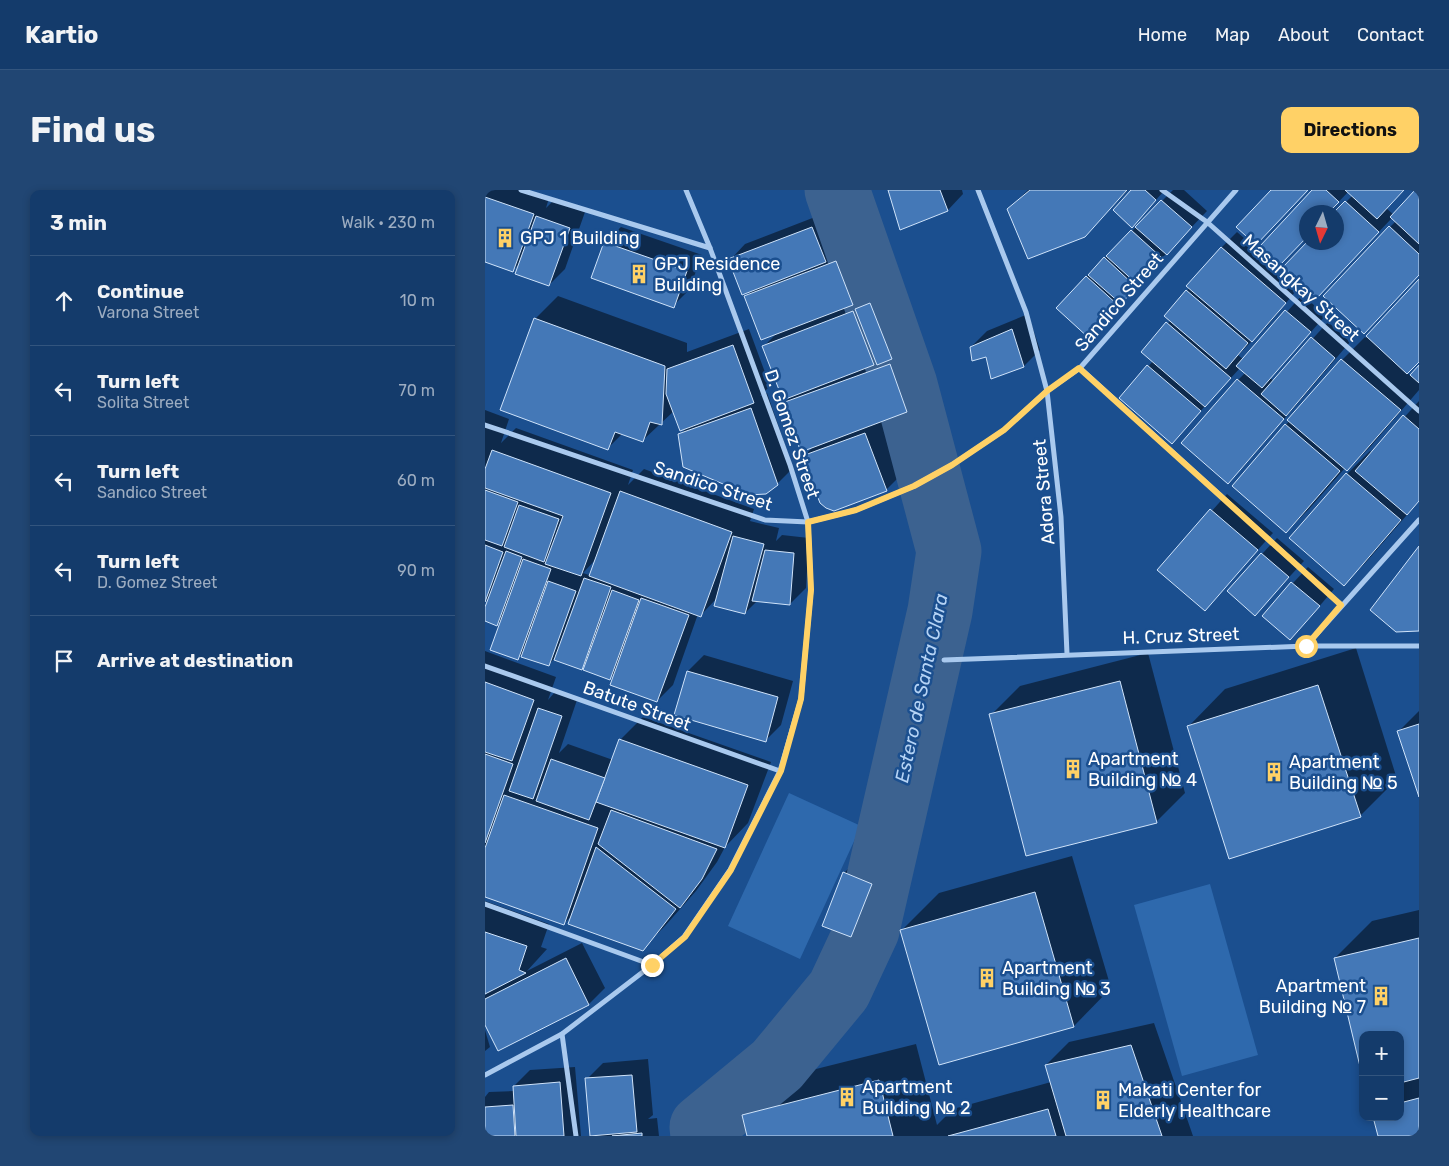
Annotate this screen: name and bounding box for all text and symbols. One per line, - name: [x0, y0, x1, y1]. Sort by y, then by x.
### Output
- text: Kartio: [25, 21, 99, 49]
- text: Home: [1138, 24, 1187, 46]
- text: Map: [1215, 24, 1250, 46]
- text: About: [1278, 24, 1329, 46]
- text: Contact: [1357, 24, 1424, 46]
- button: Directions: [1281, 107, 1419, 153]
- text: Find us: [30, 109, 155, 151]
- north arrow: [1299, 205, 1344, 250]
- text: 3 min: [50, 210, 107, 235]
- text: Walk · 230 m: [341, 213, 435, 232]
- building icon: GPJ 1 Building: [494, 227, 516, 249]
- place label: GPJ 1 Building: [520, 227, 640, 249]
- street label: Masangkay Street: [1238, 230, 1364, 346]
- street label: Sandico Street: [1070, 248, 1168, 356]
- place label: GPJ Residence Building: [654, 253, 780, 296]
- building icon: GPJ Residence Building: [628, 263, 650, 285]
- text: Continue: [97, 280, 184, 303]
- icon: ahead: [50, 287, 78, 315]
- text: 10 m: [400, 291, 435, 310]
- text: Varona Street: [97, 303, 199, 322]
- street label: D. Gomez Street: [760, 366, 824, 502]
- text: Turn left: [97, 370, 179, 393]
- icon: left: [50, 377, 78, 405]
- text: 70 m: [398, 381, 435, 400]
- text: Solita Street: [97, 393, 189, 412]
- street label: Adora Street: [1028, 438, 1060, 546]
- street label: Sandico Street: [651, 456, 775, 516]
- text: Turn left: [97, 460, 179, 483]
- icon: left: [50, 467, 78, 495]
- text: 60 m: [397, 471, 435, 490]
- text: Sandico Street: [97, 483, 207, 502]
- text: Turn left: [97, 550, 179, 573]
- icon: left: [50, 557, 78, 585]
- text: 90 m: [397, 561, 435, 580]
- text: D. Gomez Street: [97, 573, 217, 592]
- water label: Estero de Santa Clara: [890, 591, 953, 785]
- street label: H. Cruz Street: [1122, 623, 1240, 649]
- route start: [1295, 635, 1318, 658]
- icon: arrive: [50, 647, 78, 675]
- text: Arrive at destination: [97, 649, 293, 672]
- street label: Batute Street: [580, 676, 694, 736]
- place label: Apartment Building № 4: [1088, 748, 1197, 791]
- place label: Apartment Building № 5: [1289, 751, 1398, 794]
- building icon: Apartment Building № 4: [1062, 758, 1084, 780]
- building icon: Apartment Building № 5: [1263, 761, 1285, 783]
- route end: [641, 954, 664, 977]
- place label: Apartment Building № 3: [1002, 957, 1111, 1000]
- building icon: Apartment Building № 3: [976, 967, 998, 989]
- place label: Apartment Building № 7: [1259, 975, 1366, 1018]
- building icon: Apartment Building № 7: [1370, 985, 1392, 1007]
- map controls: [1359, 1031, 1404, 1121]
- button: +: [1359, 1031, 1404, 1076]
- place label: Apartment Building № 2: [862, 1076, 971, 1119]
- button: −: [1359, 1076, 1404, 1121]
- place label: Makati Center for Elderly Healthcare: [1118, 1079, 1271, 1122]
- building icon: Apartment Building № 2: [836, 1086, 858, 1108]
- building icon: Makati Center for Elderly Healthcare: [1092, 1089, 1114, 1111]

